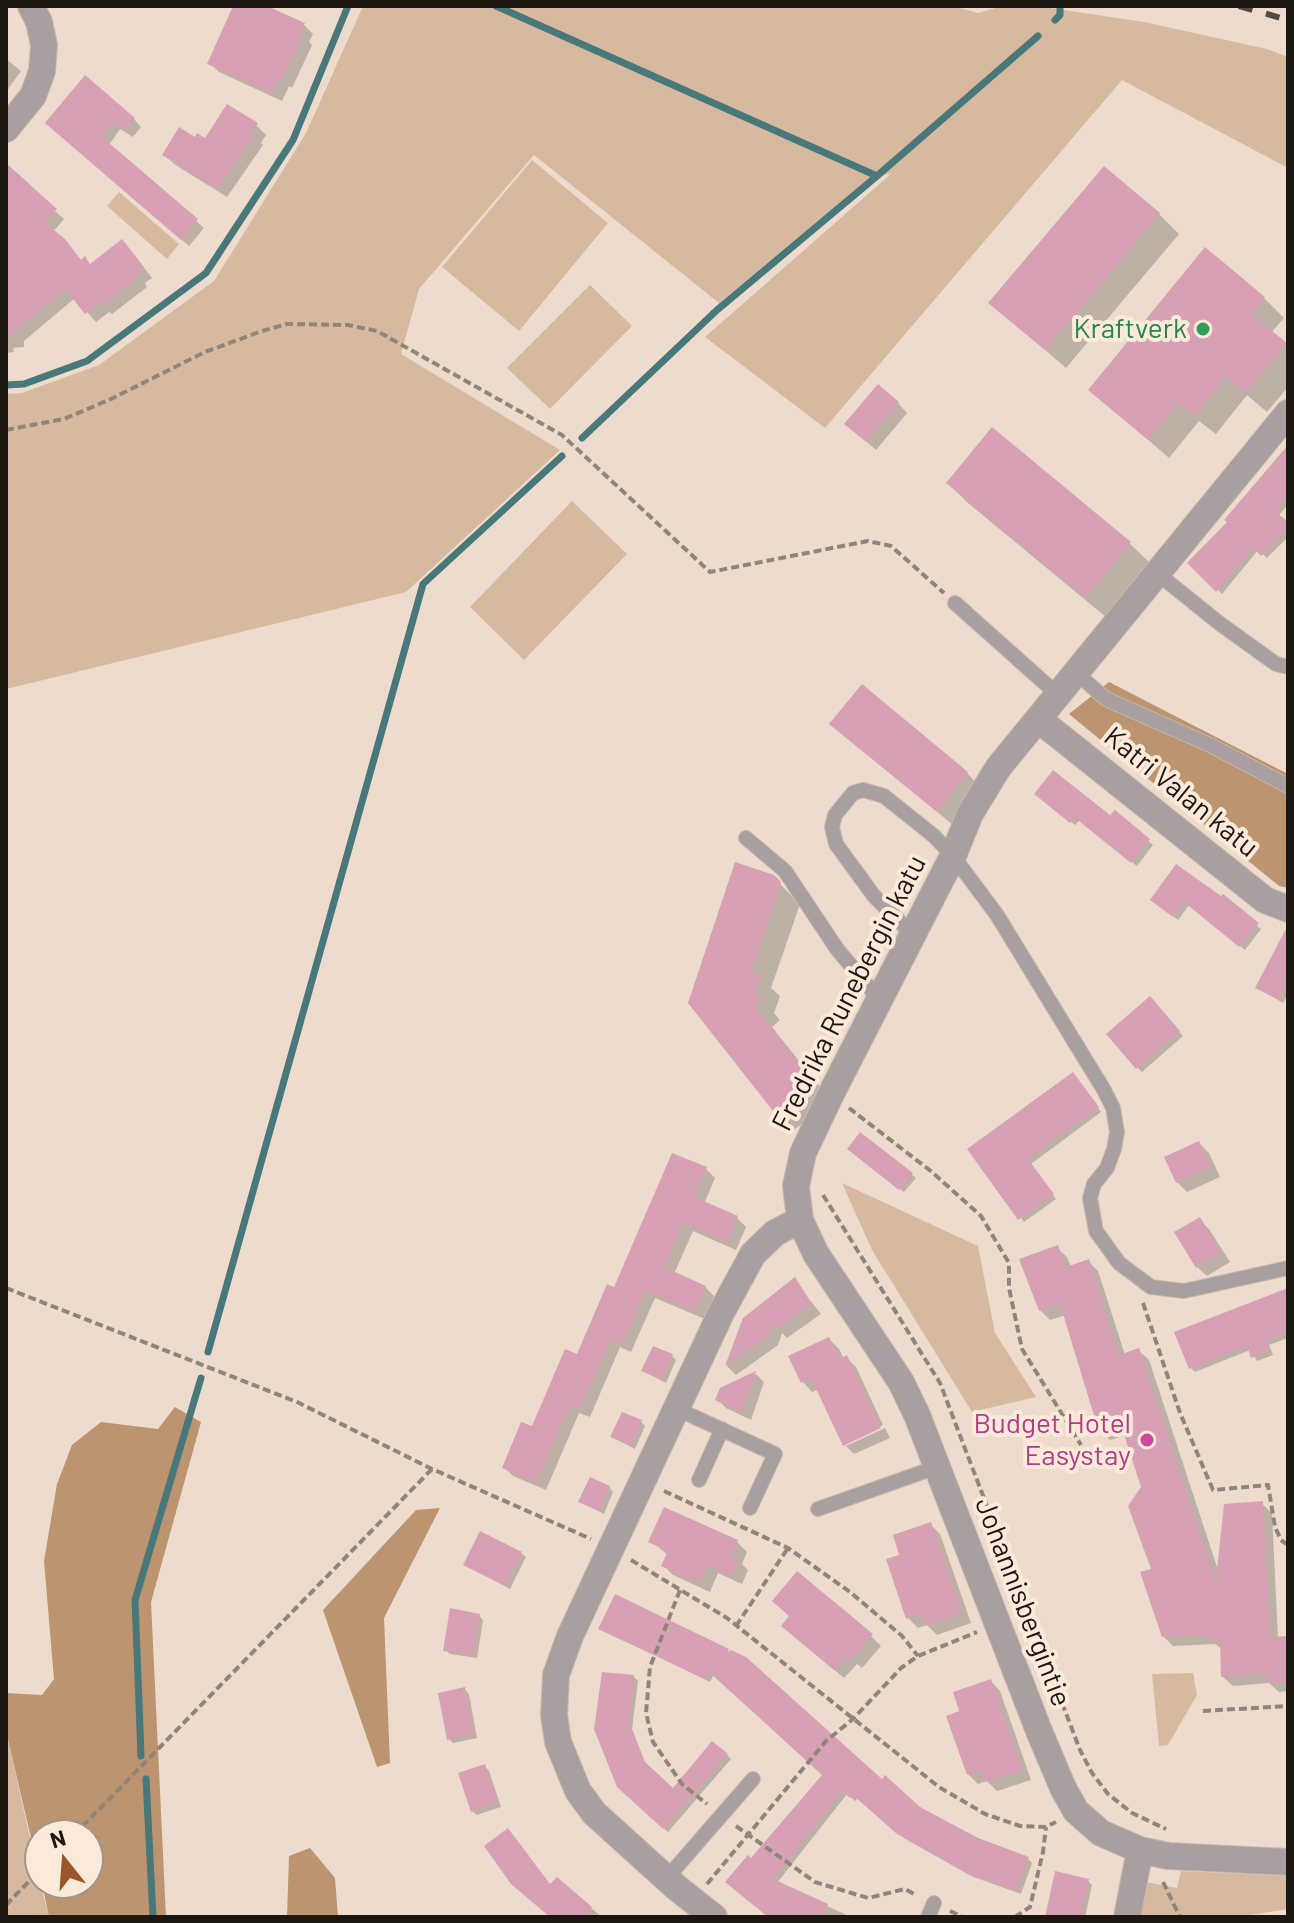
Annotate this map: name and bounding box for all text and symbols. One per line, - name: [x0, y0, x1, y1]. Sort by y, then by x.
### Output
- place label: Kraftverk: [1073, 312, 1187, 346]
- marker: Kraftverk: [1194, 320, 1212, 338]
- street label: Katri Valan katu: [1097, 720, 1265, 864]
- street label: Fredrika Runebergin katu: [765, 850, 933, 1136]
- place label: Budget Hotel Easystay: [974, 1407, 1131, 1473]
- marker: Budget Hotel Easystay: [1138, 1431, 1156, 1449]
- street label: Johannisbergintie: [968, 1493, 1078, 1711]
- north arrow: [24, 1819, 104, 1899]
- text: N: [47, 1823, 68, 1853]

